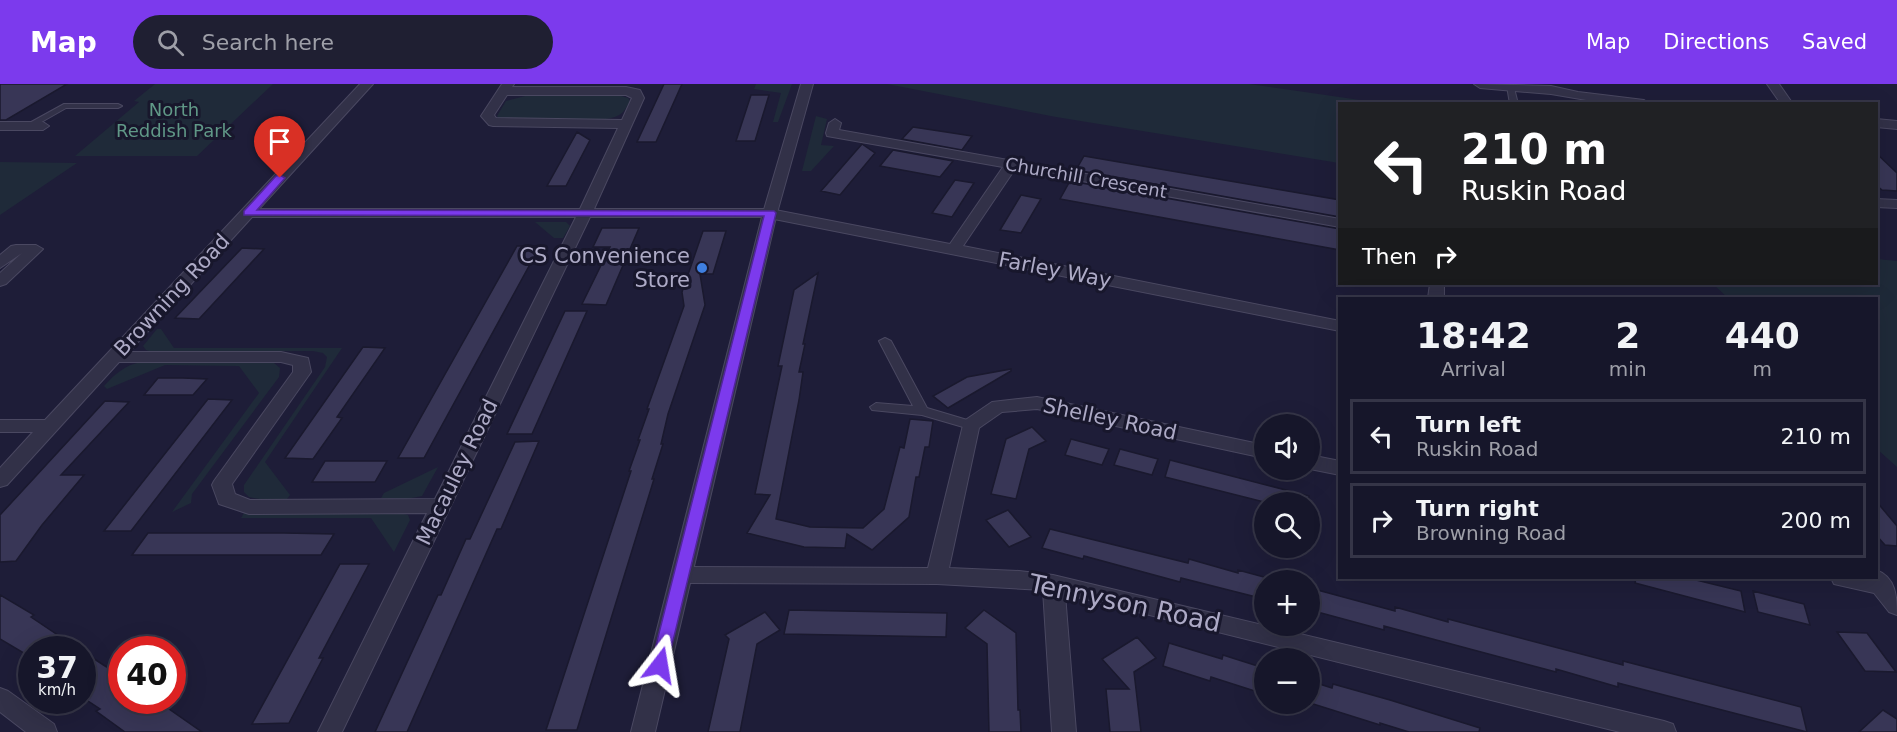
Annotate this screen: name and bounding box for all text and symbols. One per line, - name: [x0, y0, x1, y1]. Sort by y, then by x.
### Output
- search box: [133, 15, 553, 69]
- text: Map: [30, 26, 97, 59]
- icon: search: [154, 26, 187, 59]
- text: Search here: [202, 30, 334, 55]
- text: Map: [1586, 30, 1630, 54]
- text: Directions: [1663, 30, 1769, 54]
- text: Saved: [1802, 30, 1867, 54]
- park label: North Reddish Park: [116, 99, 233, 141]
- pin: [254, 116, 305, 178]
- icon: arrive: [263, 125, 296, 158]
- text: 210 m: [1461, 125, 1607, 174]
- icon: left: [1362, 126, 1440, 204]
- street label: Churchill Crescent: [1004, 153, 1169, 202]
- text: Ruskin Road: [1461, 175, 1626, 206]
- street label: Browning Road: [109, 229, 235, 361]
- icon: right: [1429, 240, 1462, 273]
- place label: CS Convenience Store: [519, 244, 690, 292]
- text: Then: [1362, 244, 1417, 269]
- street label: Farley Way: [997, 247, 1113, 293]
- marker: CS Convenience Store: [695, 261, 709, 275]
- text: 18:42: [1416, 315, 1531, 356]
- text: 2: [1615, 315, 1640, 356]
- text: 440: [1725, 315, 1800, 356]
- text: Arrival: [1441, 357, 1506, 381]
- text: min: [1609, 357, 1647, 381]
- text: m: [1753, 357, 1772, 381]
- street label: Shelley Road: [1041, 393, 1179, 445]
- street label: Macauley Road: [411, 395, 503, 549]
- text: Turn left: [1416, 412, 1521, 437]
- map controls: [1254, 414, 1320, 714]
- button: sound: [1254, 414, 1320, 480]
- icon: left: [1365, 420, 1398, 453]
- text: 210 m: [1781, 424, 1851, 449]
- text: Ruskin Road: [1416, 437, 1538, 461]
- button: search: [1254, 492, 1320, 558]
- text: Turn right: [1416, 496, 1539, 521]
- icon: right: [1365, 504, 1398, 537]
- text: 200 m: [1781, 508, 1851, 533]
- text: Browning Road: [1416, 521, 1566, 545]
- street label: Tennyson Road: [1025, 568, 1224, 638]
- button: +: [1254, 570, 1320, 636]
- position arrow: [628, 633, 692, 697]
- speed limit sign: 40: [108, 636, 186, 714]
- button: −: [1254, 648, 1320, 714]
- text: 37: [36, 650, 78, 685]
- text: km/h: [38, 681, 76, 699]

